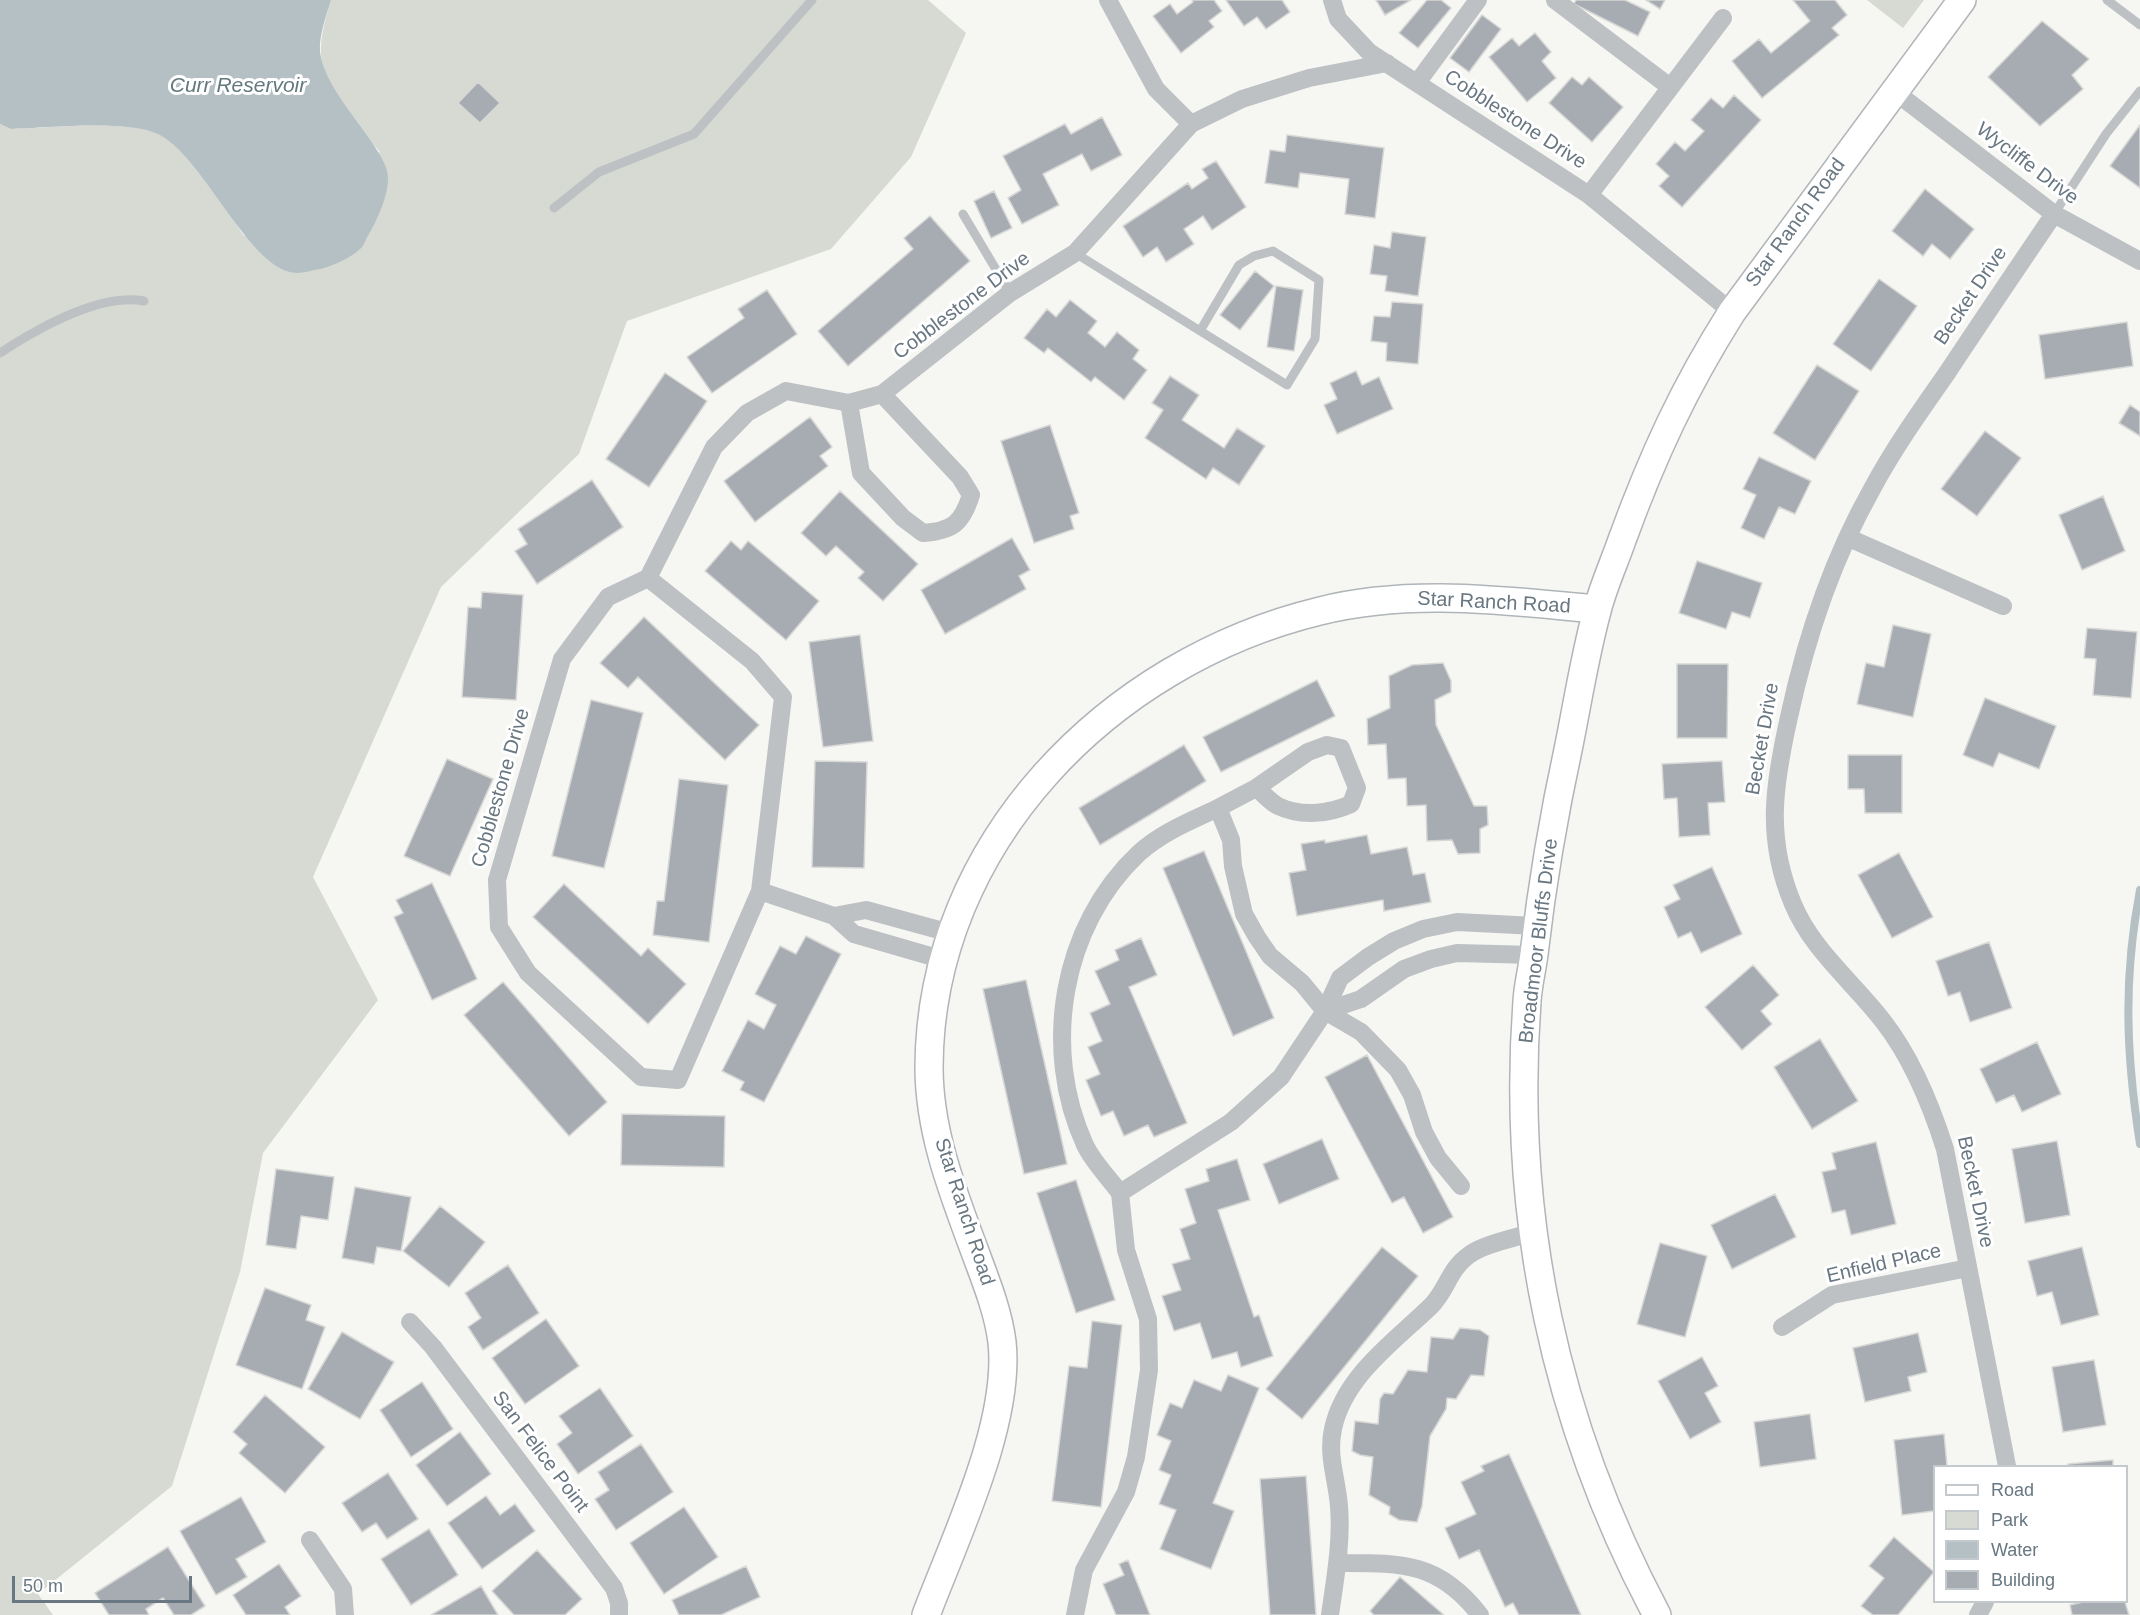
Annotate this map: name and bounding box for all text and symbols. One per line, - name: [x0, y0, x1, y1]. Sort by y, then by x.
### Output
- street label: Cobblestone Drive: [1439, 65, 1591, 175]
- water label: Curr Reservoir: [170, 73, 306, 99]
- street label: Wycliffe Drive: [1971, 118, 2083, 210]
- street label: Star Ranch Road: [1741, 154, 1851, 292]
- street label: Becket Drive: [1929, 242, 2013, 350]
- street label: Cobblestone Drive: [889, 247, 1035, 365]
- street label: Star Ranch Road: [1417, 587, 1571, 619]
- street label: Becket Drive: [1741, 681, 1785, 797]
- street label: Cobblestone Drive: [467, 706, 535, 870]
- street label: Broadmoor Bluffs Drive: [1515, 837, 1563, 1045]
- street label: Becket Drive: [1951, 1134, 1999, 1250]
- street label: Star Ranch Road: [929, 1135, 999, 1289]
- street label: Enfield Place: [1824, 1239, 1944, 1289]
- street label: San Felice Point: [487, 1387, 593, 1517]
- legend: [1933, 1465, 2128, 1603]
- text: Road: [1991, 1480, 2034, 1500]
- text: Park: [1991, 1510, 2028, 1530]
- text: Water: [1991, 1540, 2038, 1560]
- scale bar: [15, 1564, 195, 1602]
- text: Building: [1991, 1570, 2055, 1590]
- text: 50 m: [23, 1576, 63, 1596]

